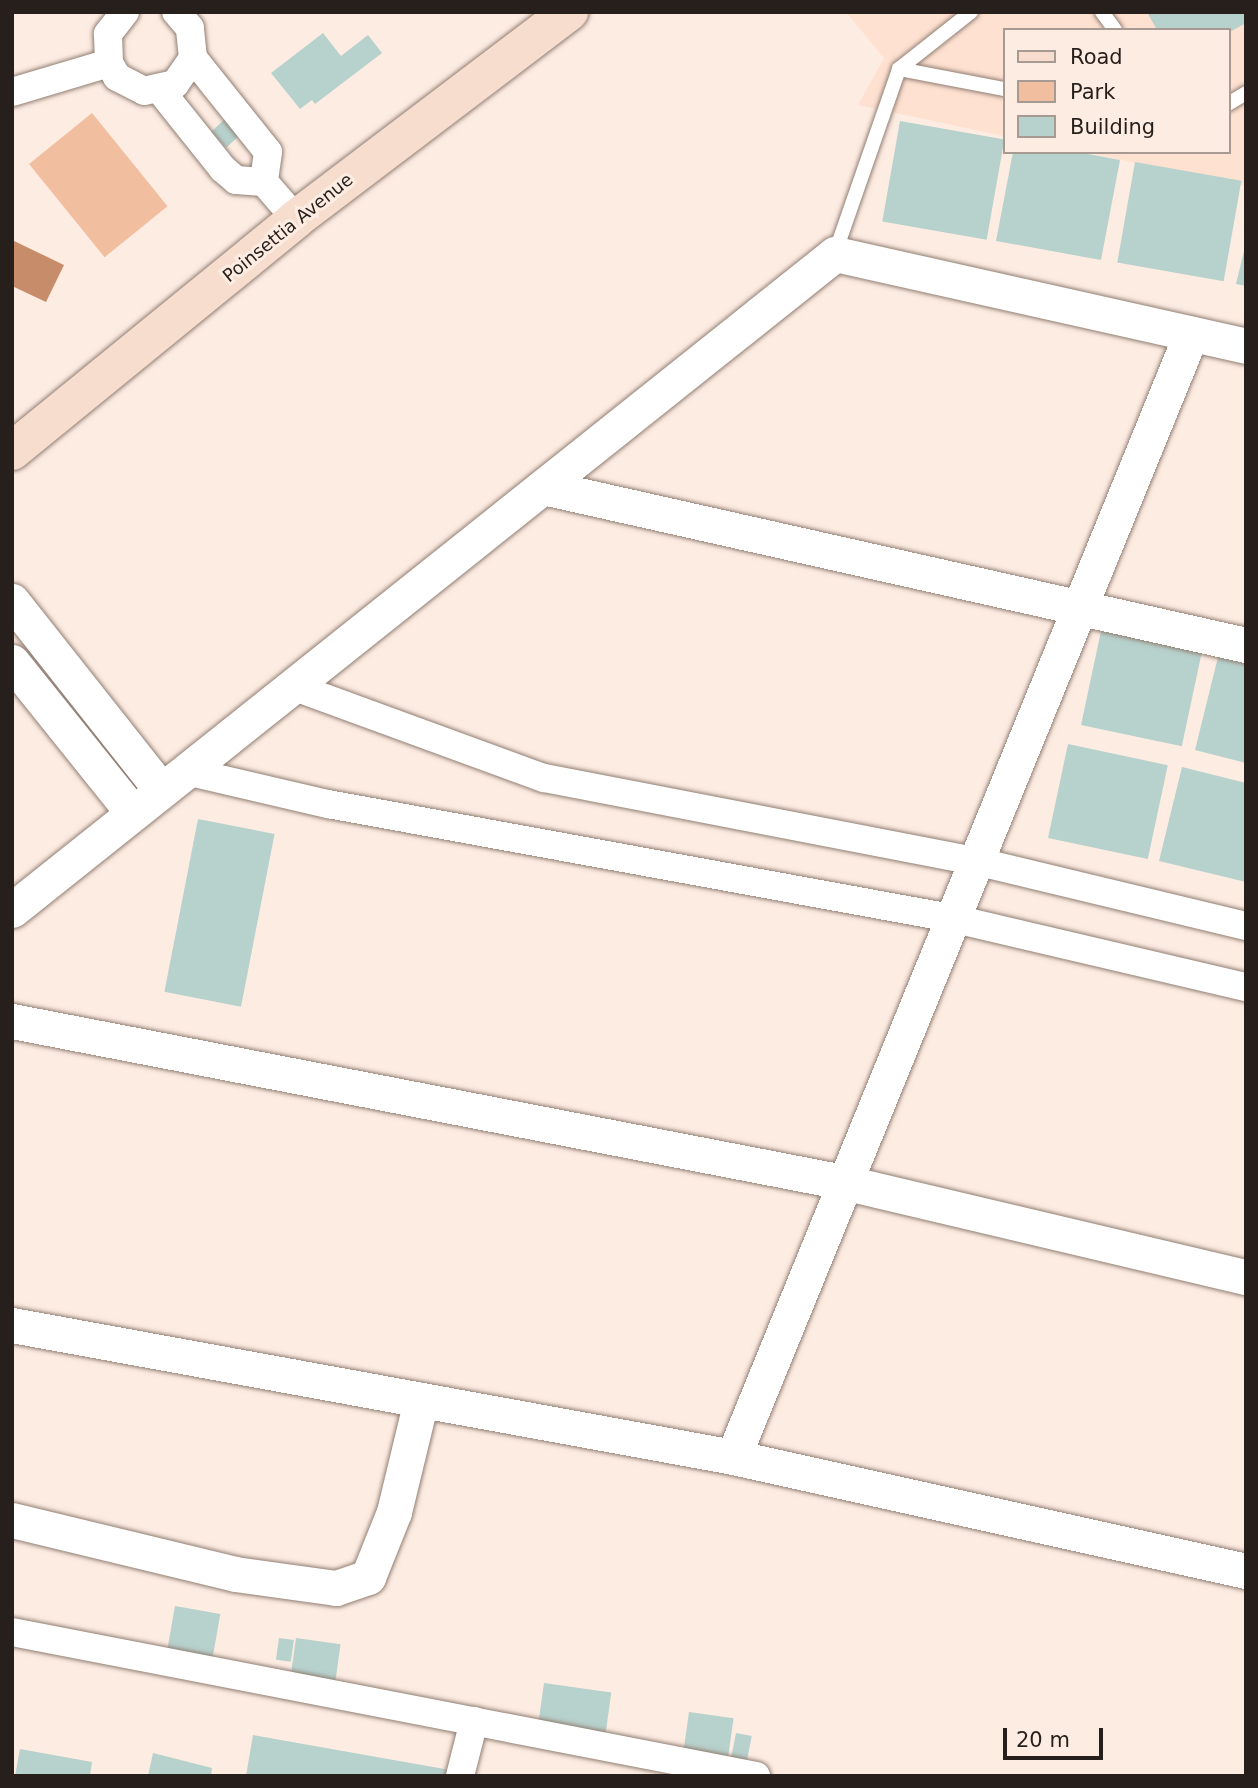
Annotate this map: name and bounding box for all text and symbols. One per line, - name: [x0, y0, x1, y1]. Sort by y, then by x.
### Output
- legend: [1002, 28, 1230, 154]
- text: Road: [1070, 45, 1123, 69]
- text: Park: [1070, 80, 1115, 104]
- text: Building: [1070, 115, 1155, 139]
- street label: Poinsettia Avenue: [219, 169, 357, 287]
- scale bar: [1006, 1714, 1106, 1758]
- text: 20 m: [1016, 1728, 1070, 1752]

